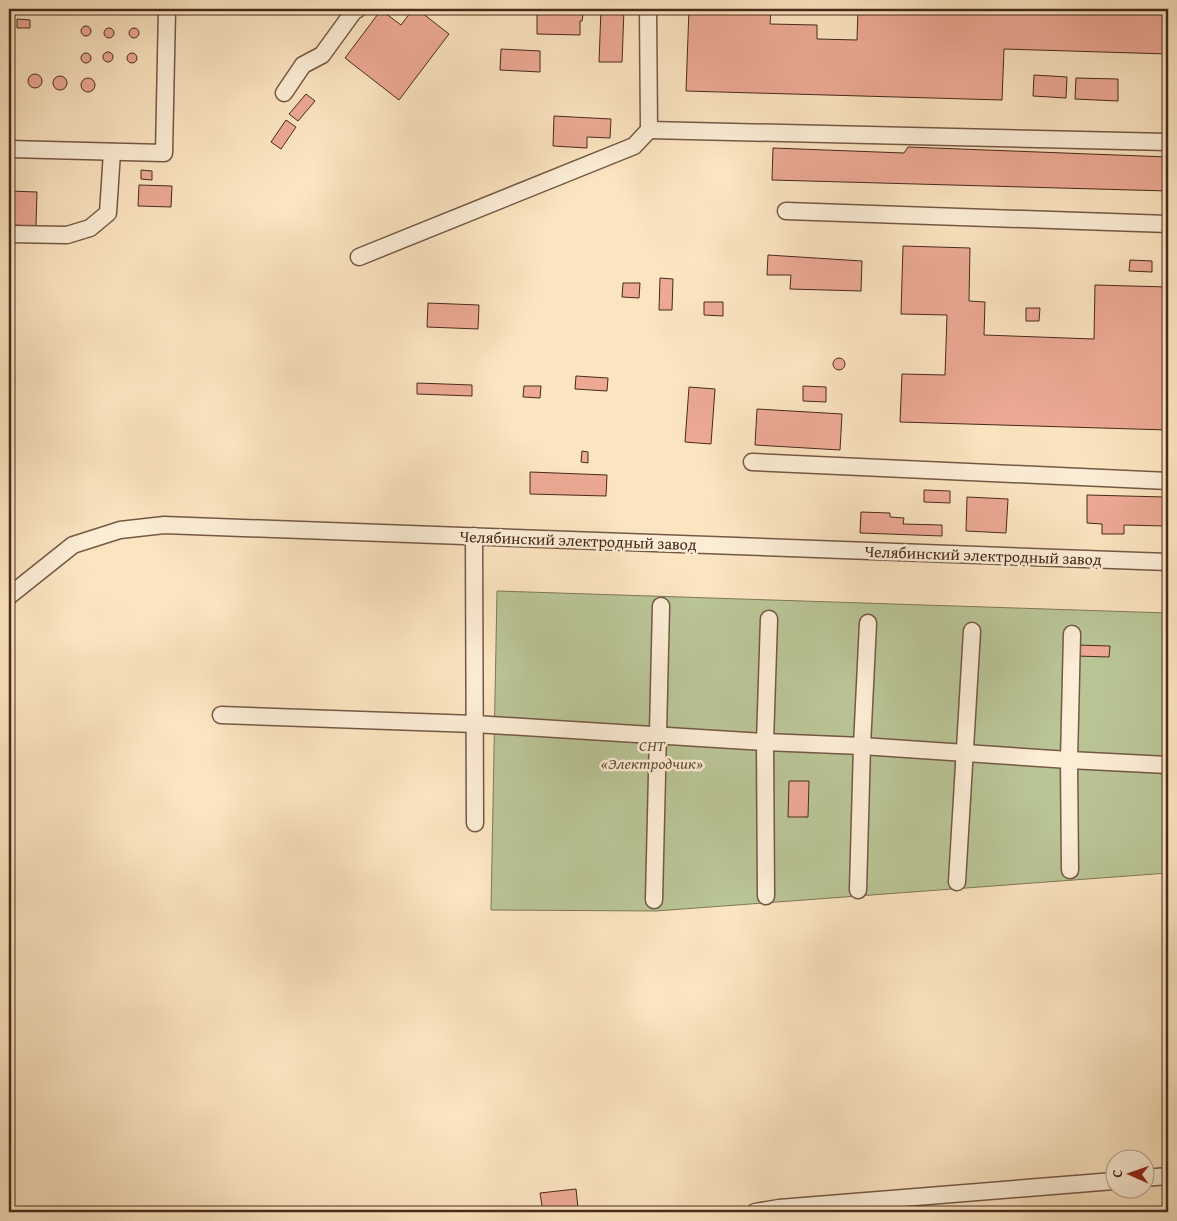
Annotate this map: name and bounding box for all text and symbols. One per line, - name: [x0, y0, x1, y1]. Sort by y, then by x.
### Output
- street label: Челябинский электродный завод: [459, 524, 697, 556]
- street label: Челябинский электродный завод: [864, 539, 1102, 571]
- park label: СНТ «Электродчик»: [601, 733, 703, 775]
- north arrow: [1104, 1148, 1154, 1198]
- text: С: [1107, 1169, 1127, 1178]

